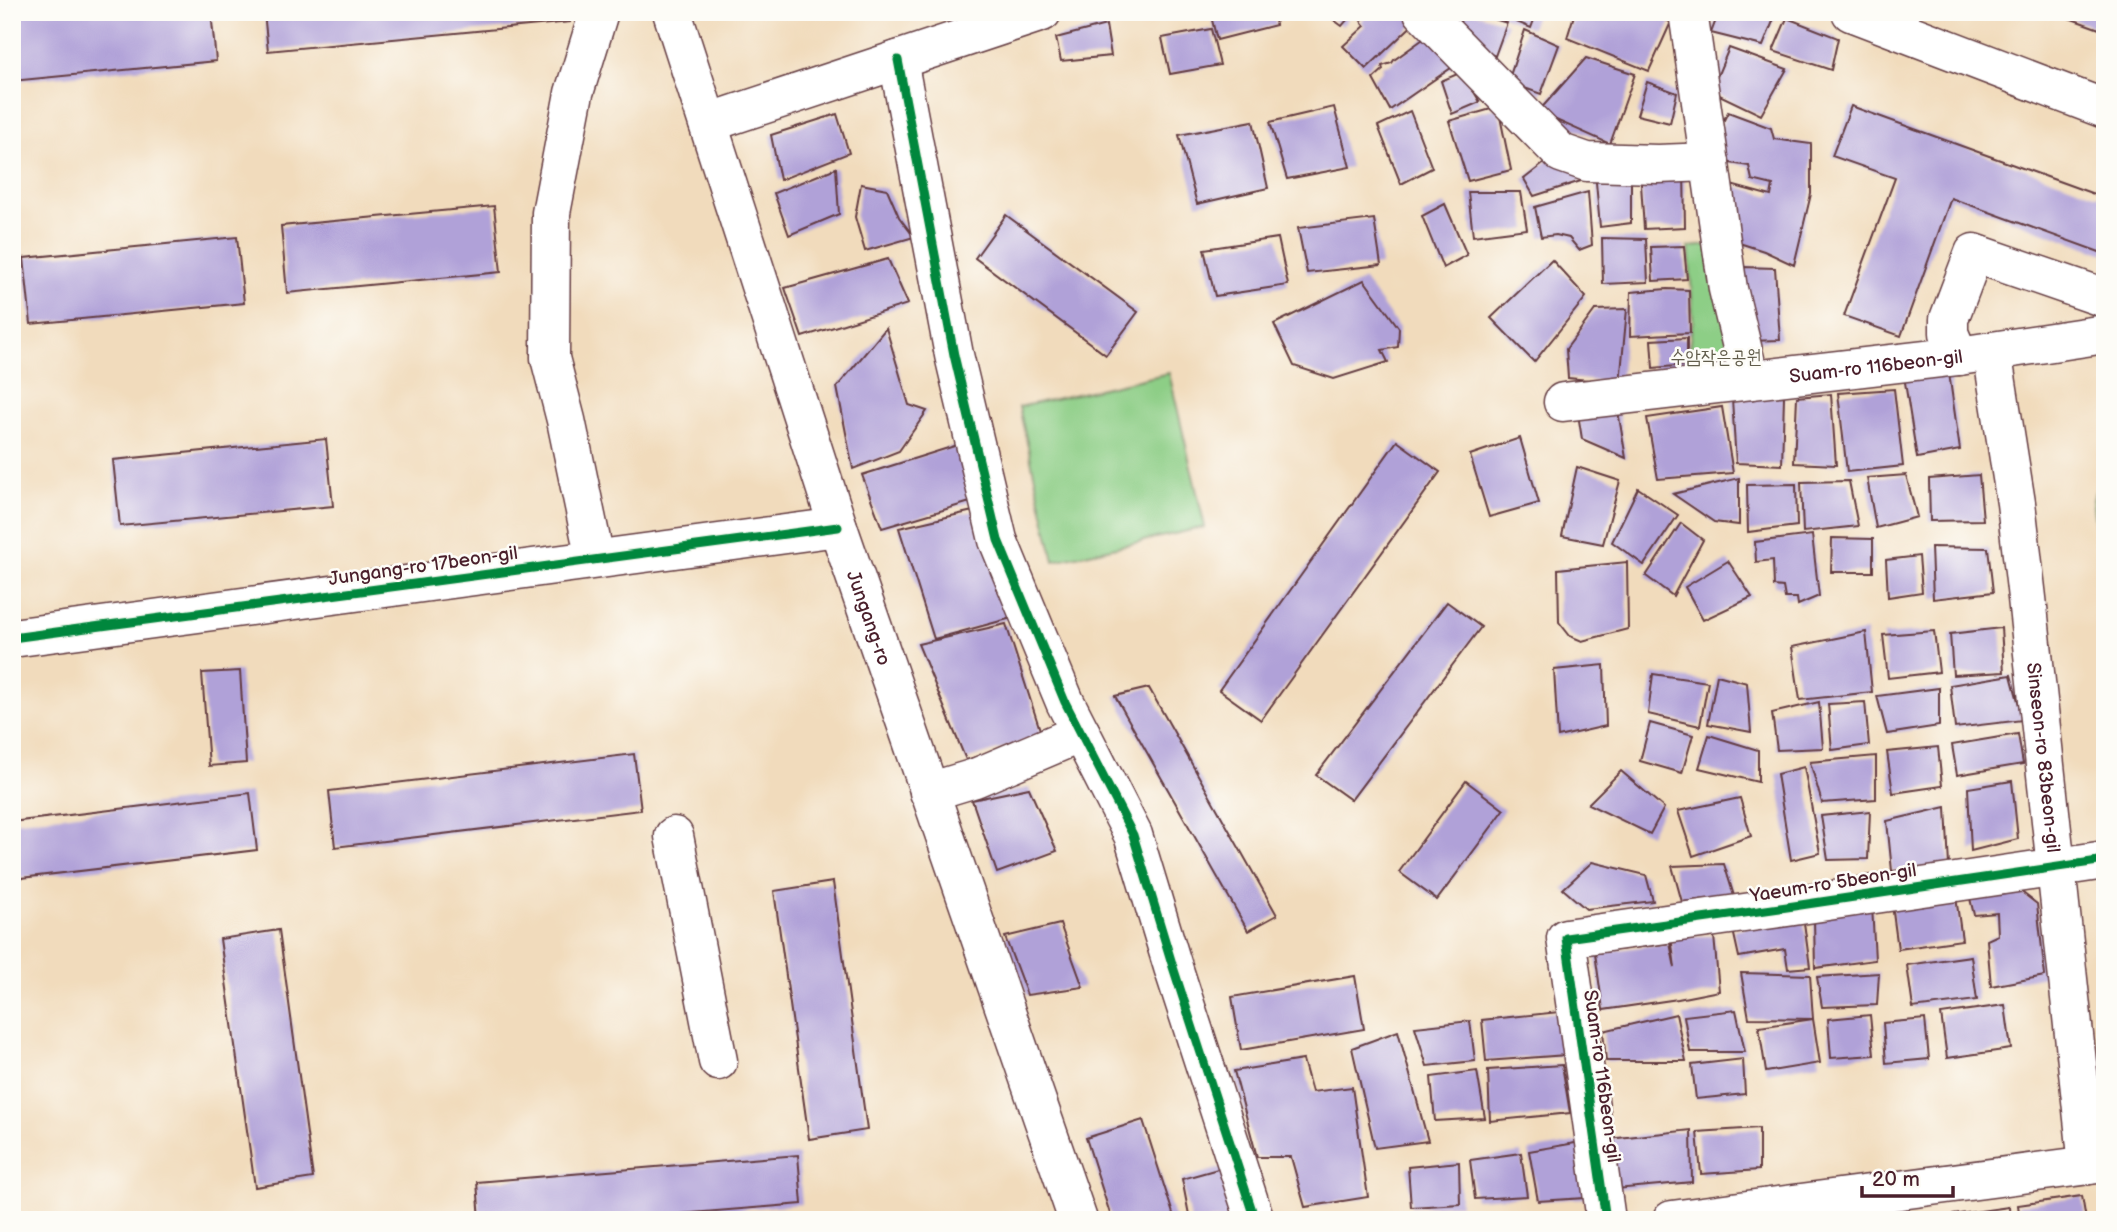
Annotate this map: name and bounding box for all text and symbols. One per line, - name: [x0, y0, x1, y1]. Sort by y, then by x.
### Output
- park label: 수암작은공원: [1670, 346, 1762, 369]
- street label: Suam-ro 116beon-gil: [1788, 346, 1964, 389]
- street label: Jungang-ro 17beon-gil: [327, 542, 519, 591]
- street label: Jungang-ro: [841, 568, 895, 669]
- street label: Sinseon-ro 83beon-gil: [2021, 661, 2064, 854]
- street label: Yaeum-ro 5beon-gil: [1747, 859, 1918, 908]
- street label: Suam-ro 116beon-gil: [1578, 988, 1625, 1164]
- scale bar: [1862, 1155, 1952, 1199]
- text: 20 m: [1872, 1167, 1920, 1192]

